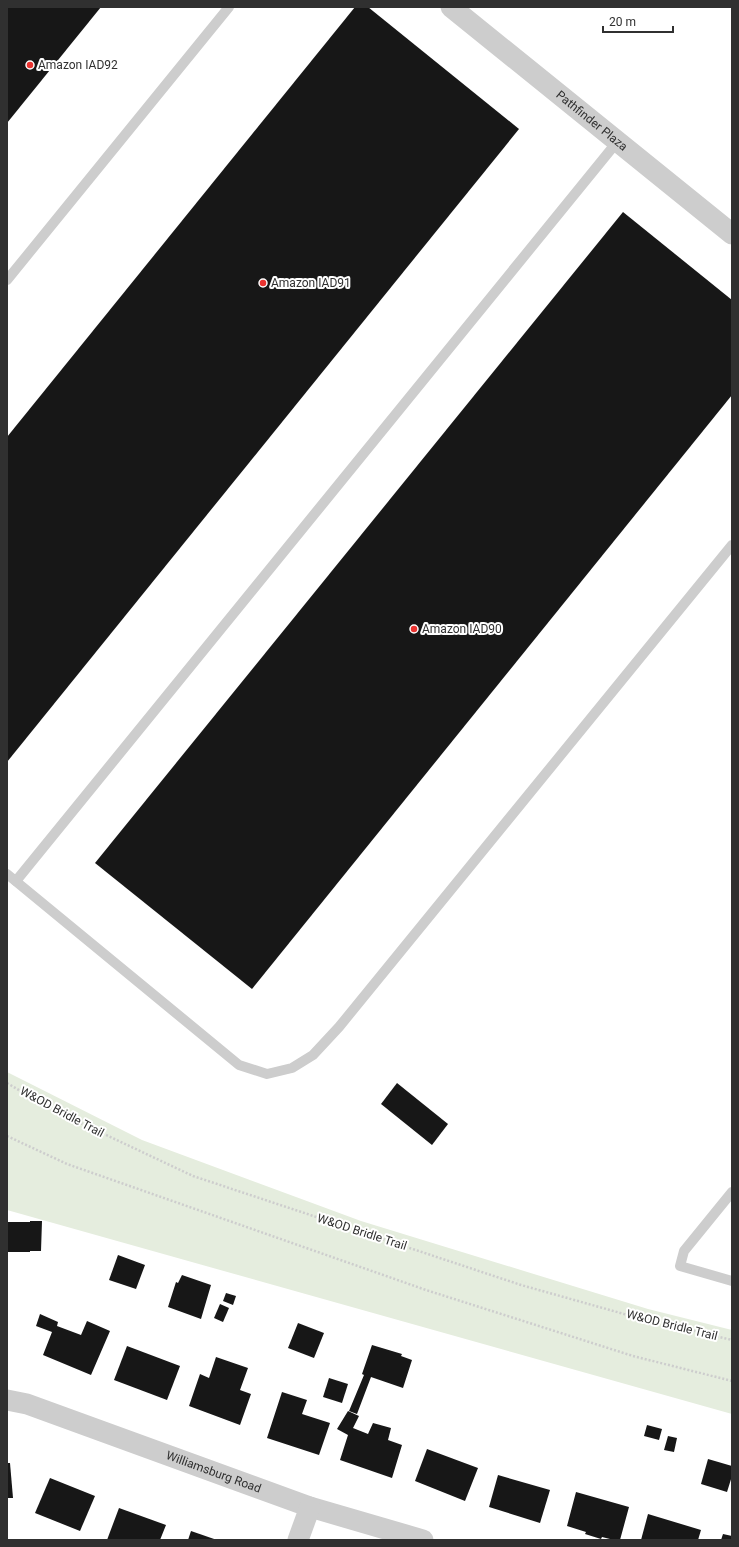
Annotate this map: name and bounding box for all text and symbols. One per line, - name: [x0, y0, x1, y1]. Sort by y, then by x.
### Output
- scale bar: [603, 8, 673, 34]
- text: 20 m: [609, 15, 636, 29]
- place label: Amazon IAD92: [38, 58, 118, 72]
- marker: Amazon IAD92: [25, 60, 35, 70]
- street label: Pathfinder Plaza: [553, 88, 630, 154]
- place label: Amazon IAD91: [271, 276, 351, 290]
- marker: Amazon IAD91: [258, 278, 268, 288]
- place label: Amazon IAD90: [422, 622, 502, 636]
- marker: Amazon IAD90: [409, 624, 419, 634]
- street label: W&OD Bridle Trail: [17, 1084, 107, 1140]
- street label: W&OD Bridle Trail: [315, 1211, 409, 1253]
- street label: W&OD Bridle Trail: [625, 1307, 719, 1343]
- street label: Williamsburg Road: [164, 1448, 263, 1496]

